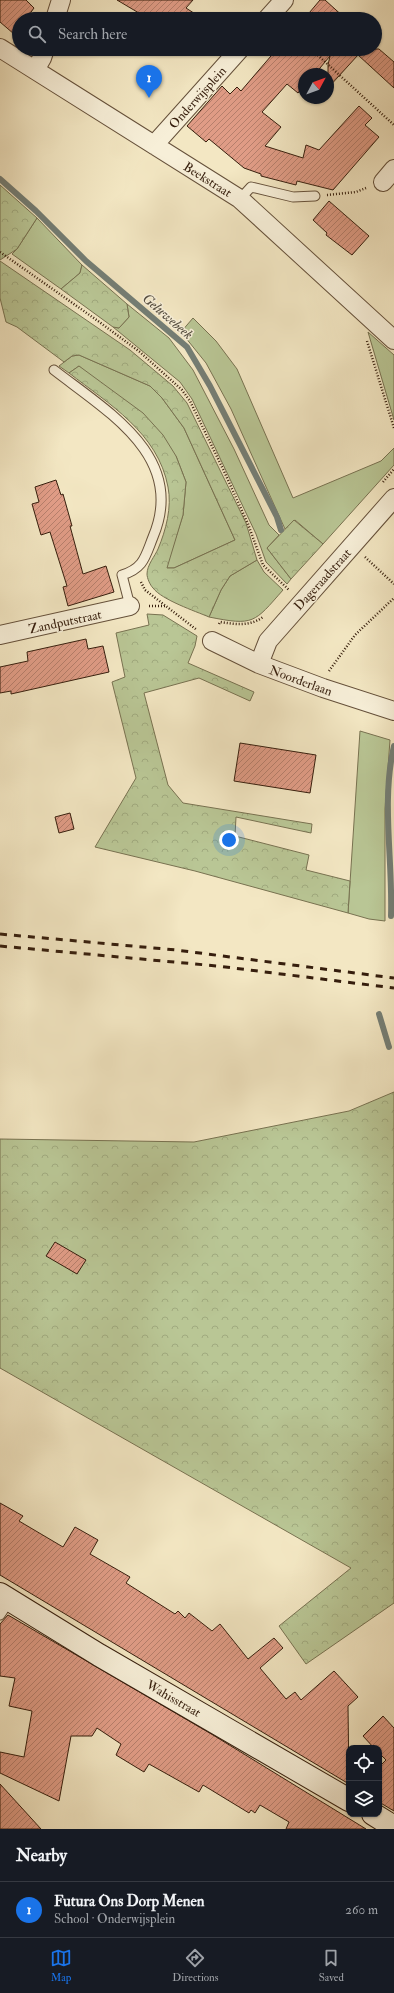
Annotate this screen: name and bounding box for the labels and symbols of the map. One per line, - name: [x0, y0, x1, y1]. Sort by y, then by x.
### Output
- street label: Onderwijsplein: [166, 63, 231, 133]
- pin: 1: [136, 65, 162, 98]
- north arrow: [298, 68, 334, 104]
- street label: Beekstraat: [180, 159, 235, 201]
- water label: Geluwebeek: [139, 290, 197, 343]
- street label: Dageraadstraat: [291, 545, 355, 614]
- street label: Zandputstraat: [27, 606, 103, 638]
- street label: Noorderlaan: [267, 662, 335, 700]
- your location: [219, 830, 239, 850]
- street label: Wahisstraat: [142, 1676, 204, 1721]

